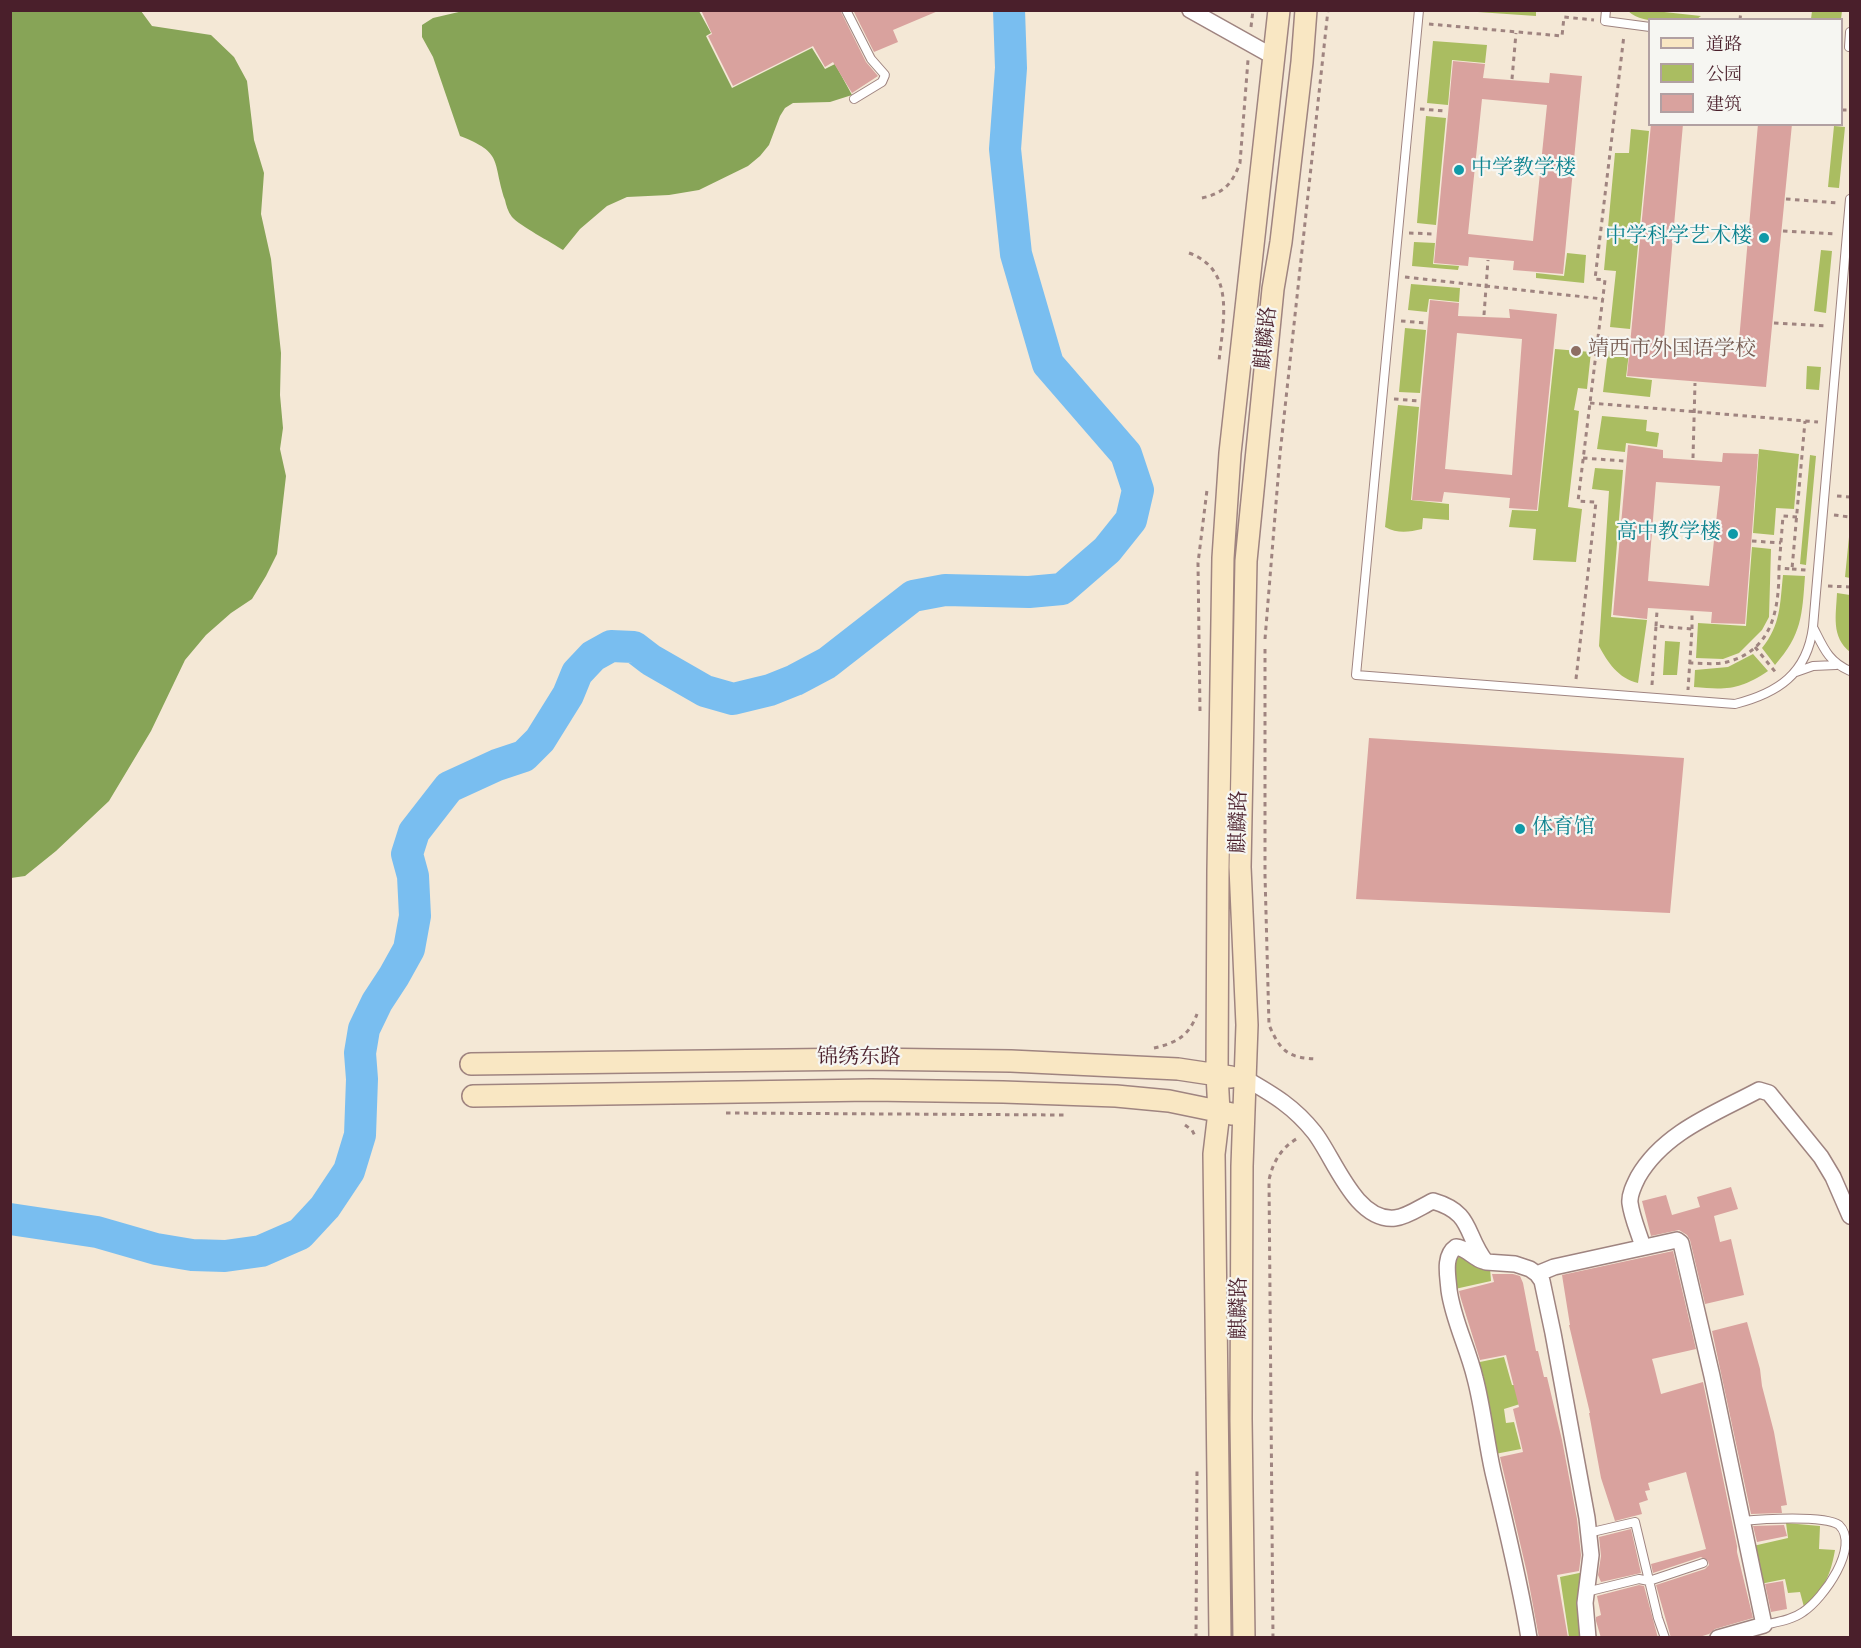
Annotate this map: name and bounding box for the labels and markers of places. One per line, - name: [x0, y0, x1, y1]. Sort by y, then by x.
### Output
- place label: 中学教学楼: [1471, 157, 1576, 183]
- marker: 中学教学楼: [1452, 163, 1466, 177]
- place label: 中学科学艺术楼: [1605, 225, 1752, 251]
- marker: 中学科学艺术楼: [1757, 231, 1771, 245]
- place label: 靖西市外国语学校: [1588, 338, 1756, 364]
- marker: 靖西市外国语学校: [1569, 344, 1583, 358]
- place label: 高中教学楼: [1616, 521, 1721, 547]
- marker: 高中教学楼: [1726, 527, 1740, 541]
- place label: 体育馆: [1532, 816, 1595, 842]
- marker: 体育馆: [1513, 822, 1527, 836]

